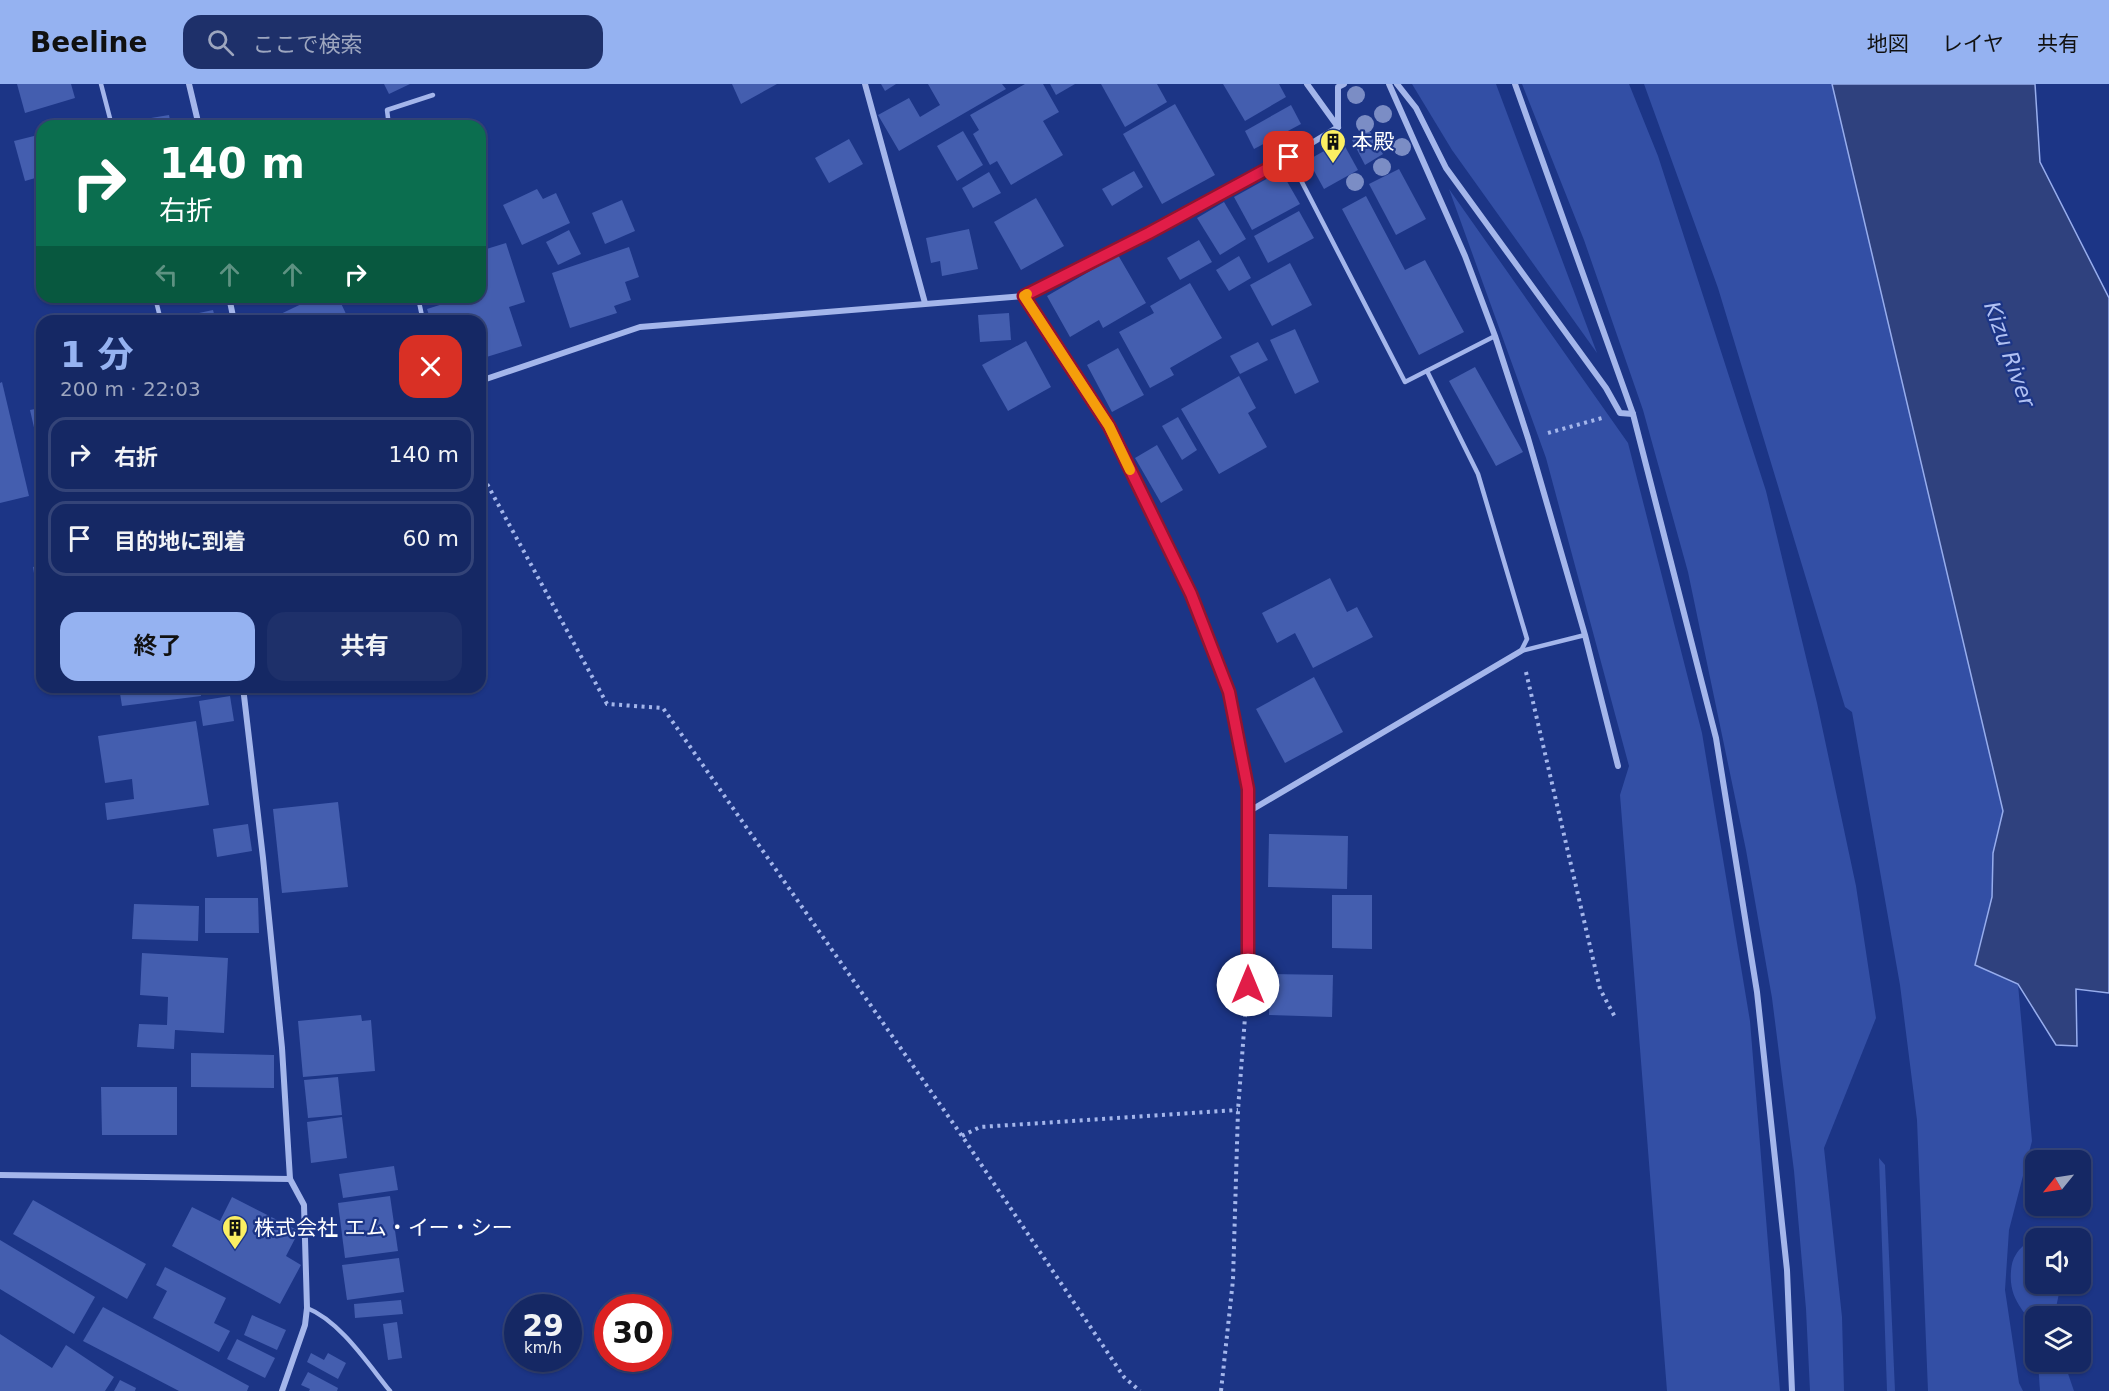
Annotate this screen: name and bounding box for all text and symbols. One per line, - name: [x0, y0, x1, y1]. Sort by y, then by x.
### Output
- search box: [183, 15, 603, 69]
- text: Beeline: [30, 26, 147, 59]
- icon: search: [204, 26, 237, 59]
- text: ここで検索: [252, 32, 362, 57]
- text: 地図: [1867, 32, 1909, 56]
- text: レイヤ: [1942, 32, 2004, 56]
- text: 共有: [2037, 32, 2079, 56]
- building icon: 本殿: [1318, 127, 1348, 165]
- place label: 本殿: [1352, 130, 1394, 154]
- pin: [1263, 131, 1314, 182]
- text: 140 m: [159, 139, 305, 188]
- icon: arrive: [1272, 140, 1305, 173]
- icon: right: [60, 144, 138, 222]
- text: 右折: [159, 195, 213, 226]
- icon: left: [150, 258, 183, 291]
- icon: ahead: [213, 258, 246, 291]
- icon: ahead: [276, 258, 309, 291]
- icon: right: [339, 258, 372, 291]
- water label: Kizu River: [1979, 298, 2041, 412]
- text: 1 分: [60, 334, 134, 375]
- button: close: [399, 335, 462, 398]
- text: 200 m · 22:03: [60, 377, 201, 401]
- icon: right: [63, 438, 96, 471]
- text: 140 m: [389, 442, 459, 467]
- text: 右折: [114, 445, 158, 470]
- icon: arrive: [63, 522, 96, 555]
- text: 60 m: [403, 526, 459, 551]
- text: 目的地に到着: [114, 529, 246, 554]
- button: 終了: [60, 612, 255, 681]
- button: 共有: [267, 612, 462, 681]
- position arrow: [1216, 953, 1280, 1017]
- north arrow: [2025, 1150, 2091, 1216]
- map controls: [2025, 1150, 2091, 1372]
- building icon: 株式会社 エム・イー・シー: [220, 1213, 250, 1251]
- place label: 株式会社 エム・イー・シー: [254, 1216, 513, 1240]
- button: sound: [2025, 1228, 2091, 1294]
- speed limit sign: 30: [594, 1294, 672, 1372]
- button: layers: [2025, 1306, 2091, 1372]
- text: 29: [522, 1308, 564, 1343]
- text: km/h: [524, 1339, 562, 1357]

